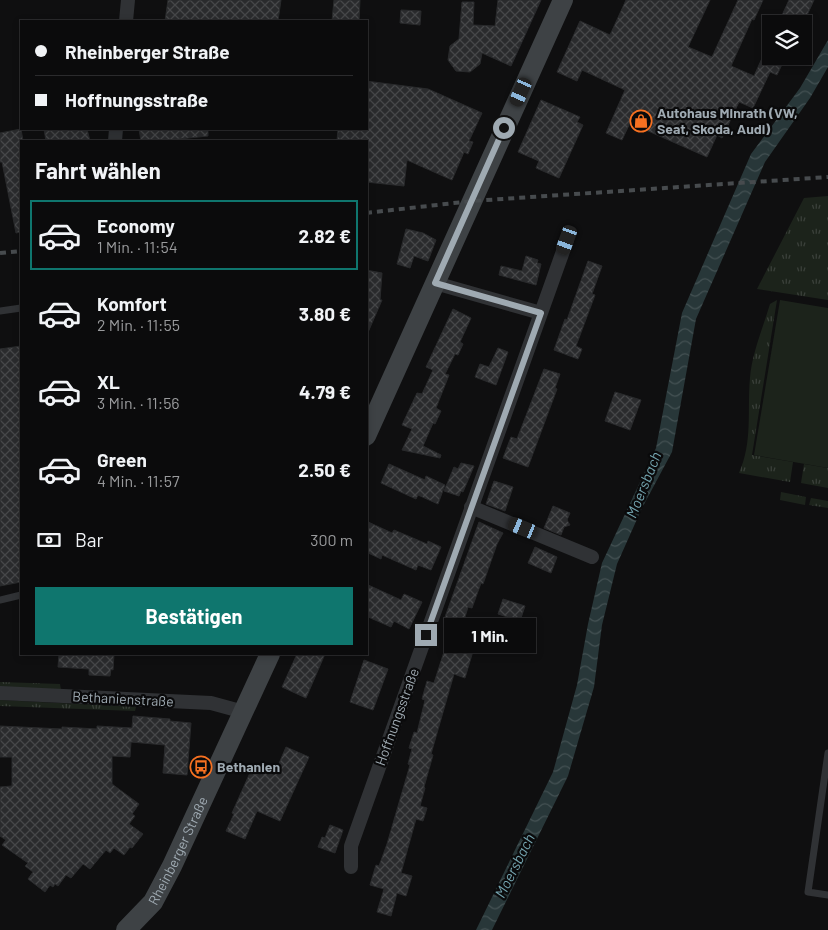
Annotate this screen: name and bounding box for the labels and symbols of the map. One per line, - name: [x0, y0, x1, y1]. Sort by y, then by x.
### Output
- car: [508, 75, 533, 109]
- place label: Autohaus Minrath (VW, Seat, Skoda, Audi): [657, 104, 798, 137]
- shop icon: Autohaus Minrath (VW, Seat, Skoda, Audi): [629, 109, 653, 133]
- route start: [493, 117, 515, 139]
- car: [554, 223, 579, 257]
- water label: Moersbach: [622, 449, 665, 520]
- car: [506, 515, 539, 541]
- callout: 1 Min.: [444, 618, 536, 652]
- route end: [415, 624, 437, 646]
- street label: Hoffnungsstraße: [371, 666, 422, 768]
- street label: Bethanienstraße: [72, 687, 174, 710]
- bus stop icon: Bethanien: [189, 755, 213, 779]
- place label: Bethanien: [217, 758, 280, 775]
- street label: Rheinberger Straße: [144, 794, 211, 908]
- water label: Moersbach: [490, 830, 538, 901]

